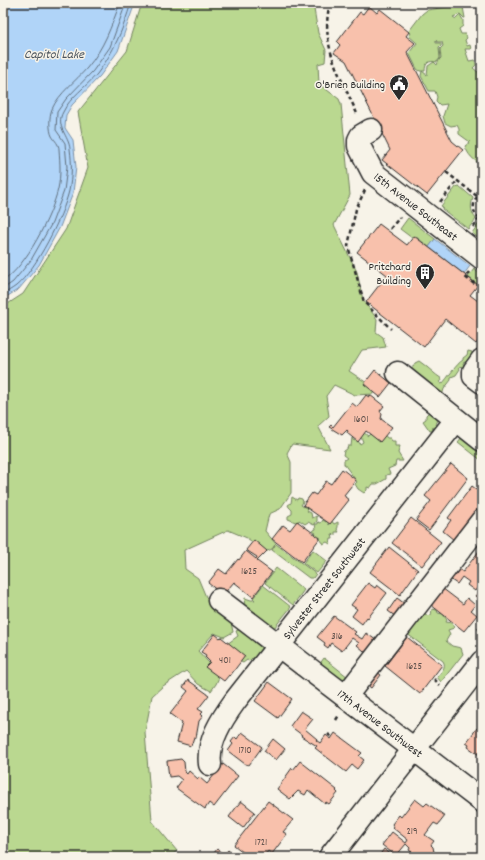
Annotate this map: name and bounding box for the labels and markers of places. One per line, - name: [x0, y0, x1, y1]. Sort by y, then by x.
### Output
- public building icon: O'Brien Building: [388, 73, 410, 101]
- place label: O'Brien Building: [315, 77, 385, 94]
- place label: Pritchard Building: [368, 259, 411, 290]
- building icon: Pritchard Building: [414, 262, 436, 290]

